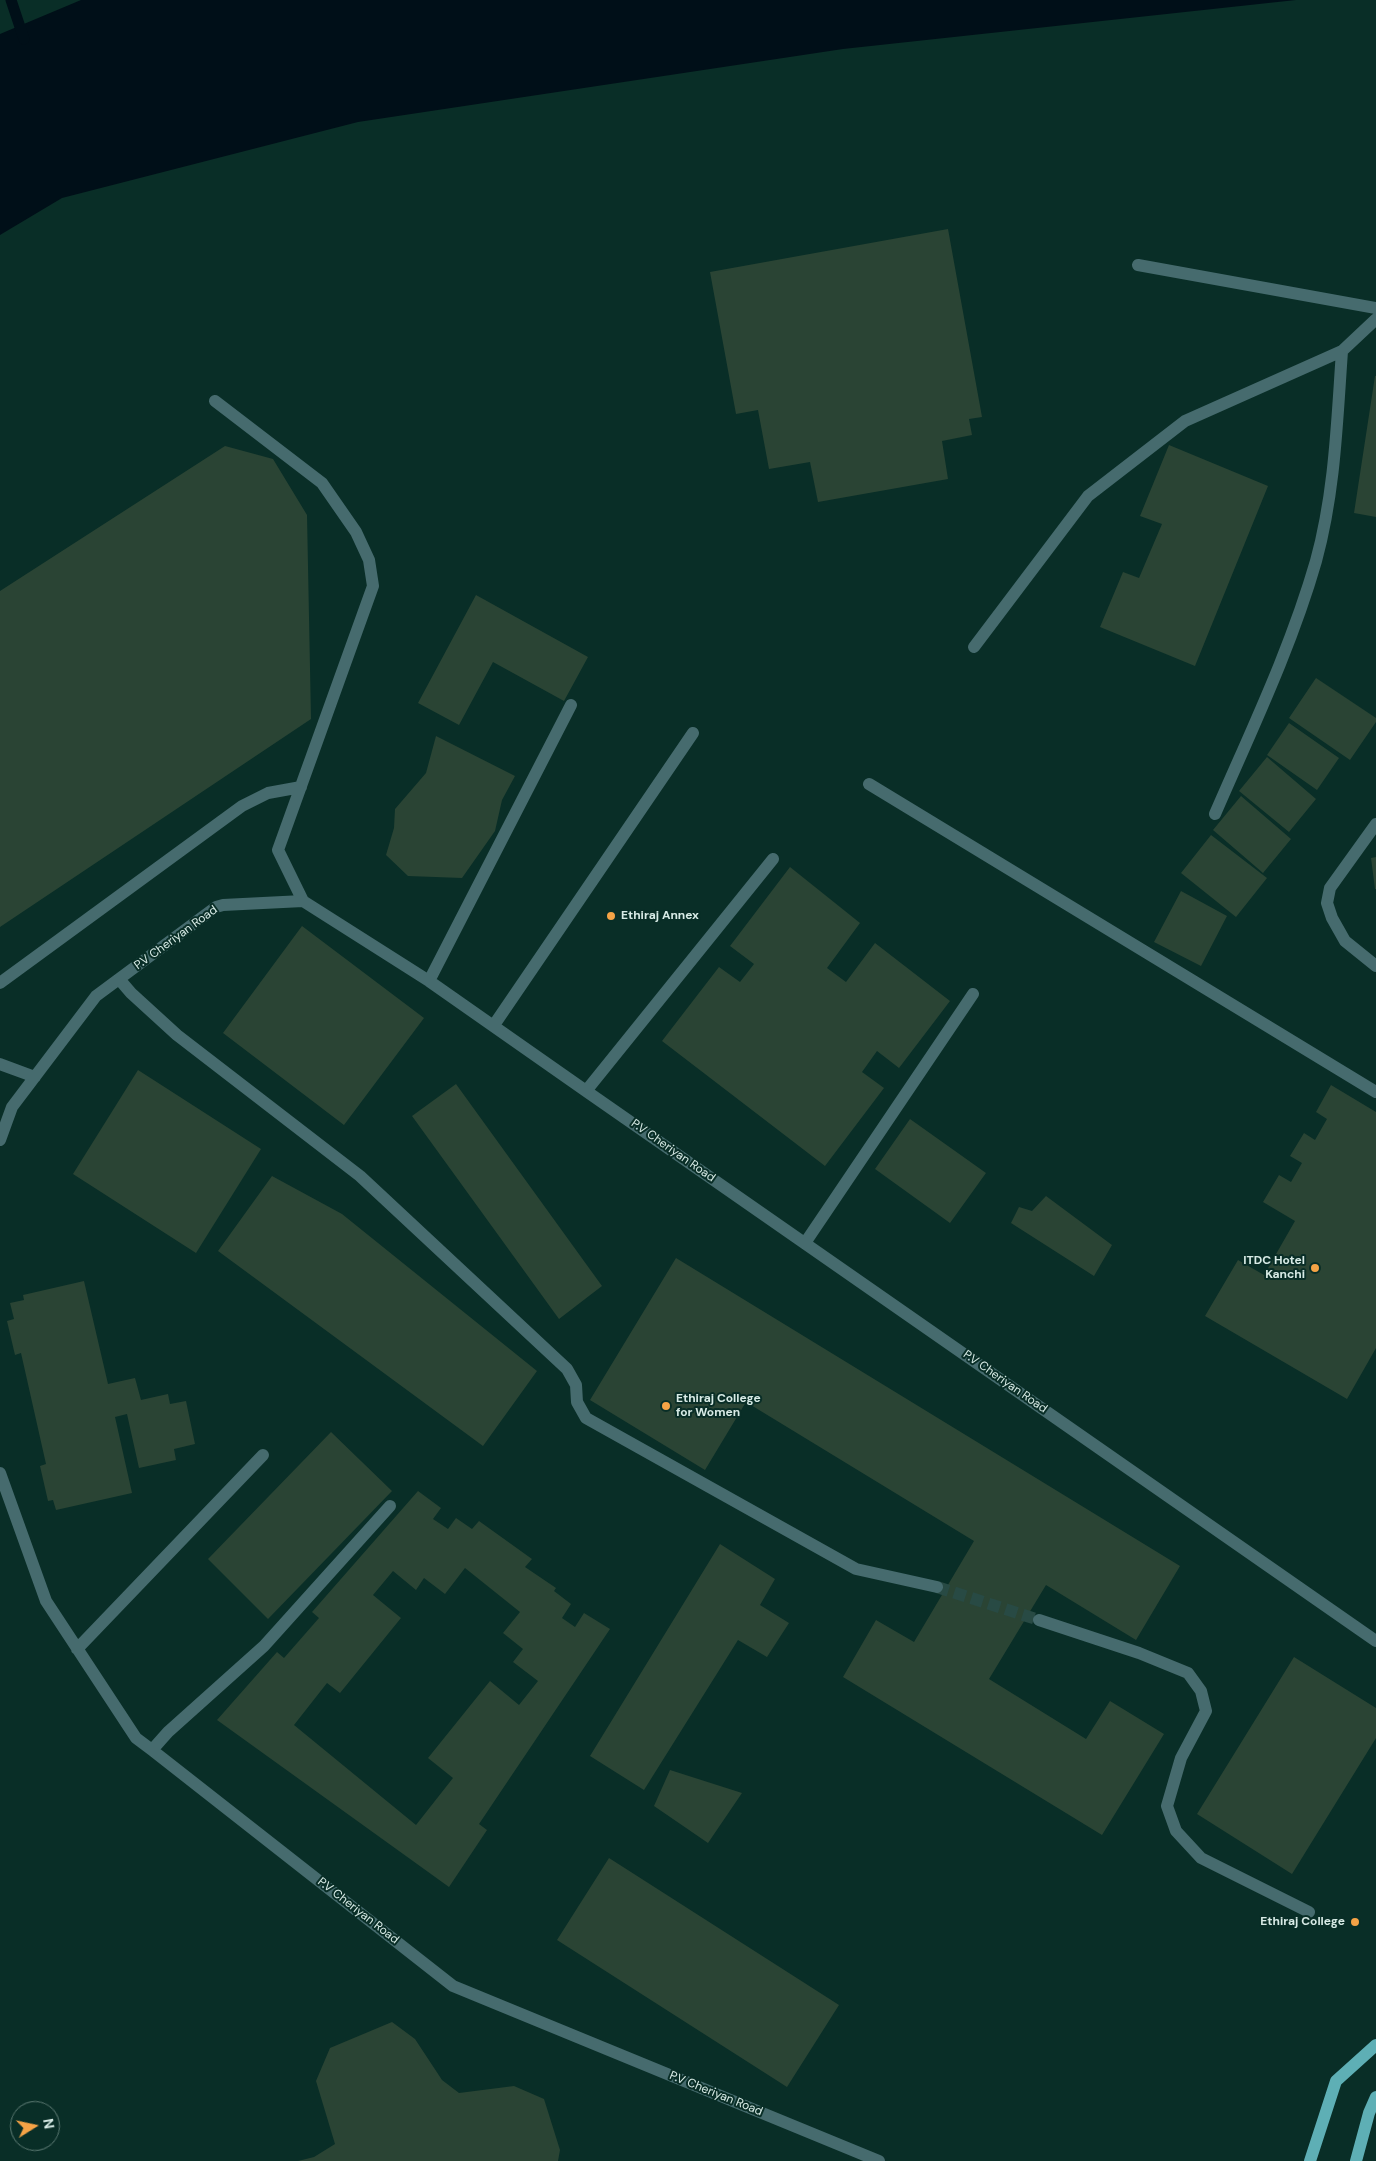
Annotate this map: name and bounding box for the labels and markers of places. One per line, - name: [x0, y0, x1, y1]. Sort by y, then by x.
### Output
- place label: Ethiraj Annex: [621, 909, 699, 923]
- marker: Ethiraj Annex: [605, 910, 617, 922]
- place label: ITDC Hotel Kanchi: [1243, 1254, 1305, 1282]
- marker: ITDC Hotel Kanchi: [1309, 1262, 1321, 1274]
- place label: Ethiraj College for Women: [676, 1392, 761, 1420]
- marker: Ethiraj College for Women: [660, 1400, 672, 1412]
- place label: Ethiraj College: [1260, 1915, 1345, 1929]
- marker: Ethiraj College: [1349, 1916, 1361, 1928]

